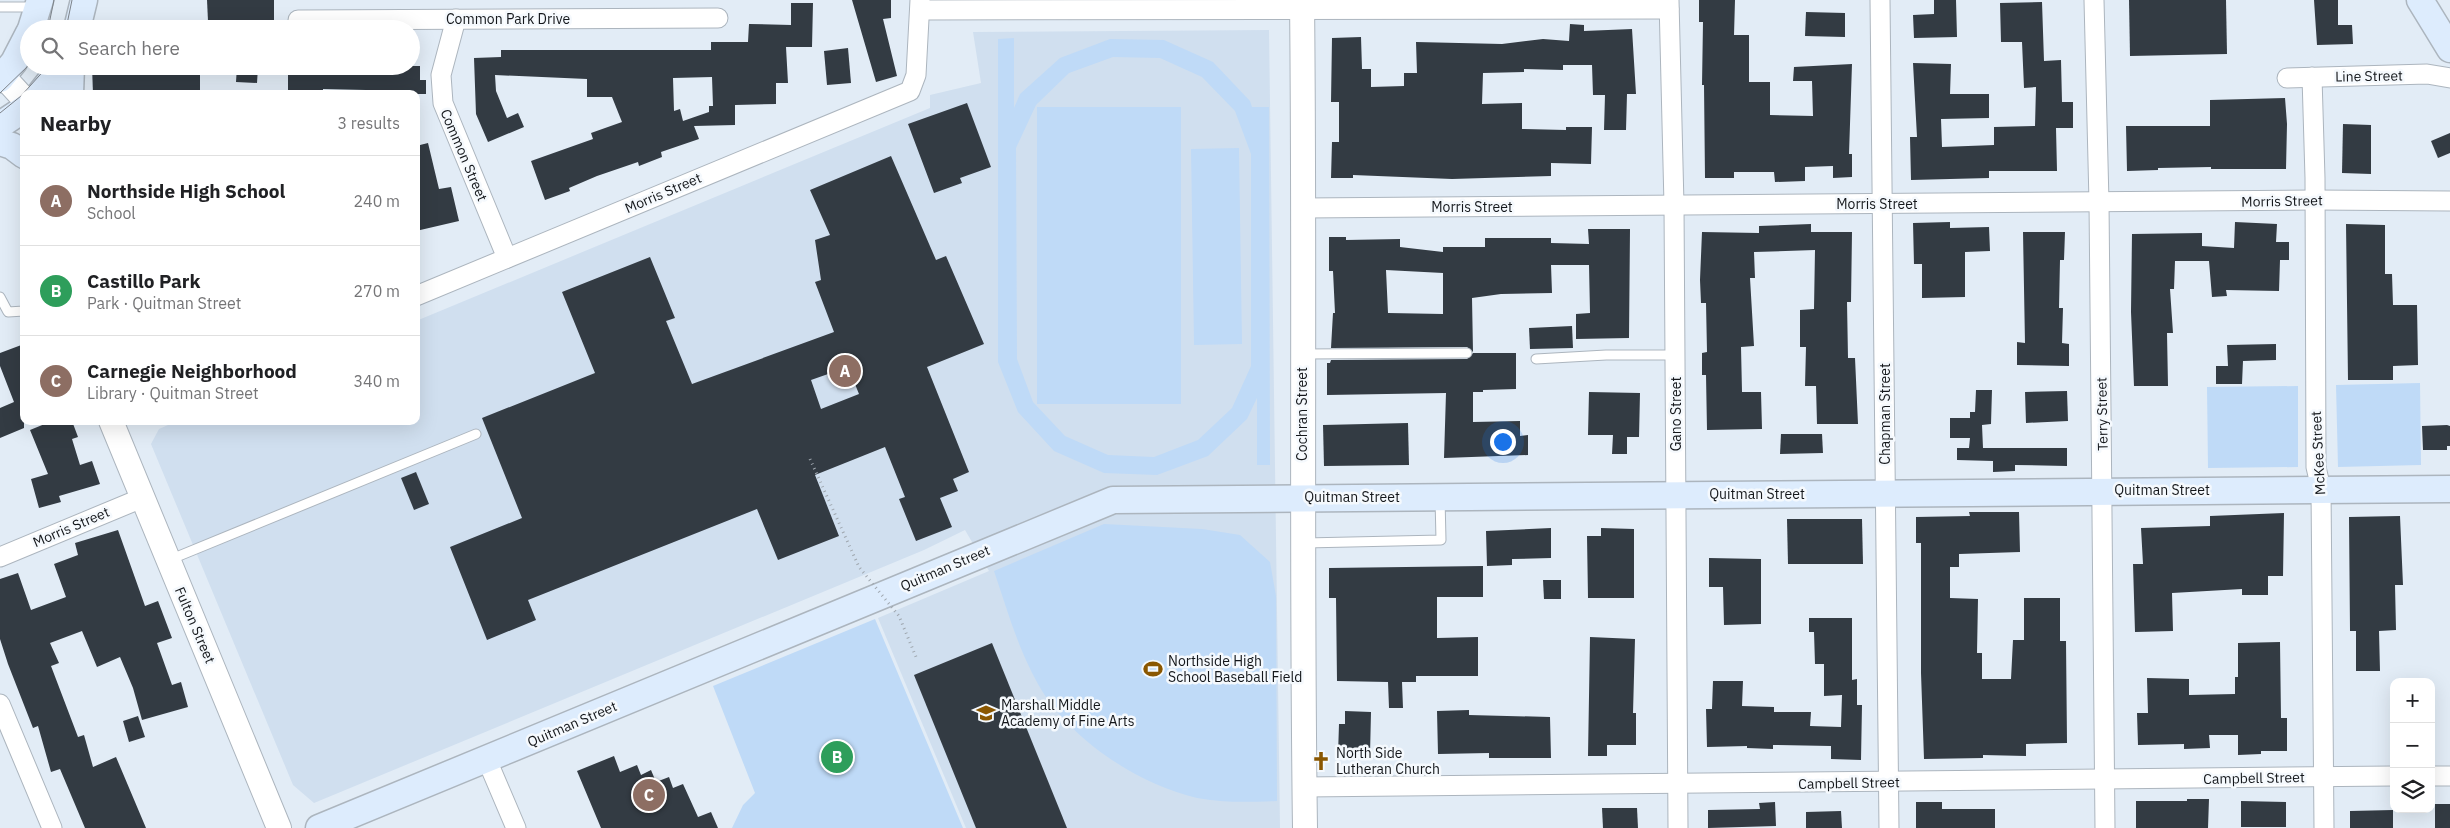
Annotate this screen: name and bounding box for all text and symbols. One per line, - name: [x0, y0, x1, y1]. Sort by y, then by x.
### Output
- street label: Common Park Drive: [446, 10, 570, 28]
- search box: [20, 20, 420, 75]
- icon: search: [38, 34, 66, 62]
- text: Search here: [78, 36, 180, 60]
- street label: Line Street: [2335, 66, 2403, 86]
- street label: Common Street: [436, 106, 492, 204]
- text: Nearby: [40, 109, 111, 137]
- text: 3 results: [337, 113, 400, 133]
- street label: Morris Street: [622, 169, 704, 217]
- text: Northside High School: [87, 179, 285, 203]
- text: A: [51, 191, 61, 211]
- text: 240 m: [353, 191, 400, 211]
- street label: Morris Street: [2241, 191, 2323, 211]
- street label: Morris Street: [1836, 195, 1918, 213]
- street label: Morris Street: [1431, 198, 1513, 216]
- text: School: [87, 203, 136, 223]
- text: Castillo Park: [87, 269, 201, 293]
- text: B: [51, 281, 61, 301]
- text: 270 m: [353, 281, 400, 301]
- text: Park · Quitman Street: [87, 293, 241, 313]
- pin: A: [829, 352, 861, 390]
- text: Carnegie Neighborhood: [87, 359, 297, 383]
- street label: Chapman Street: [1876, 363, 1894, 465]
- street label: Cochran Street: [1293, 367, 1311, 461]
- text: C: [51, 371, 61, 391]
- text: 340 m: [353, 371, 400, 391]
- street label: Gano Street: [1667, 377, 1685, 451]
- street label: Terry Street: [2092, 377, 2112, 451]
- text: Library · Quitman Street: [87, 383, 259, 403]
- street label: McKee Street: [2307, 410, 2329, 495]
- your location: [1490, 429, 1516, 455]
- street label: Quitman Street: [2114, 481, 2210, 499]
- street label: Quitman Street: [1709, 485, 1805, 503]
- street label: Quitman Street: [1304, 488, 1400, 506]
- street label: Morris Street: [30, 503, 112, 551]
- street label: Quitman Street: [897, 541, 993, 595]
- street label: Fulton Street: [171, 584, 219, 666]
- place label: Northside High School Baseball Field: [1168, 652, 1302, 686]
- sports icon: Northside High School Baseball Field: [1142, 658, 1164, 680]
- map controls: [2390, 678, 2435, 813]
- button: +: [2390, 678, 2435, 723]
- place label: Marshall Middle Academy of Fine Arts: [1001, 696, 1135, 730]
- street label: Quitman Street: [524, 697, 620, 751]
- school or university icon: Marshall Middle Academy of Fine Arts: [975, 702, 997, 724]
- button: −: [2390, 723, 2435, 768]
- pin: B: [821, 738, 853, 776]
- place label: North Side Lutheran Church: [1336, 744, 1440, 778]
- church icon: North Side Lutheran Church: [1310, 750, 1332, 772]
- street label: Campbell Street: [2203, 768, 2305, 788]
- button: layers: [2390, 768, 2435, 813]
- street label: Campbell Street: [1798, 773, 1900, 793]
- pin: C: [633, 776, 665, 814]

